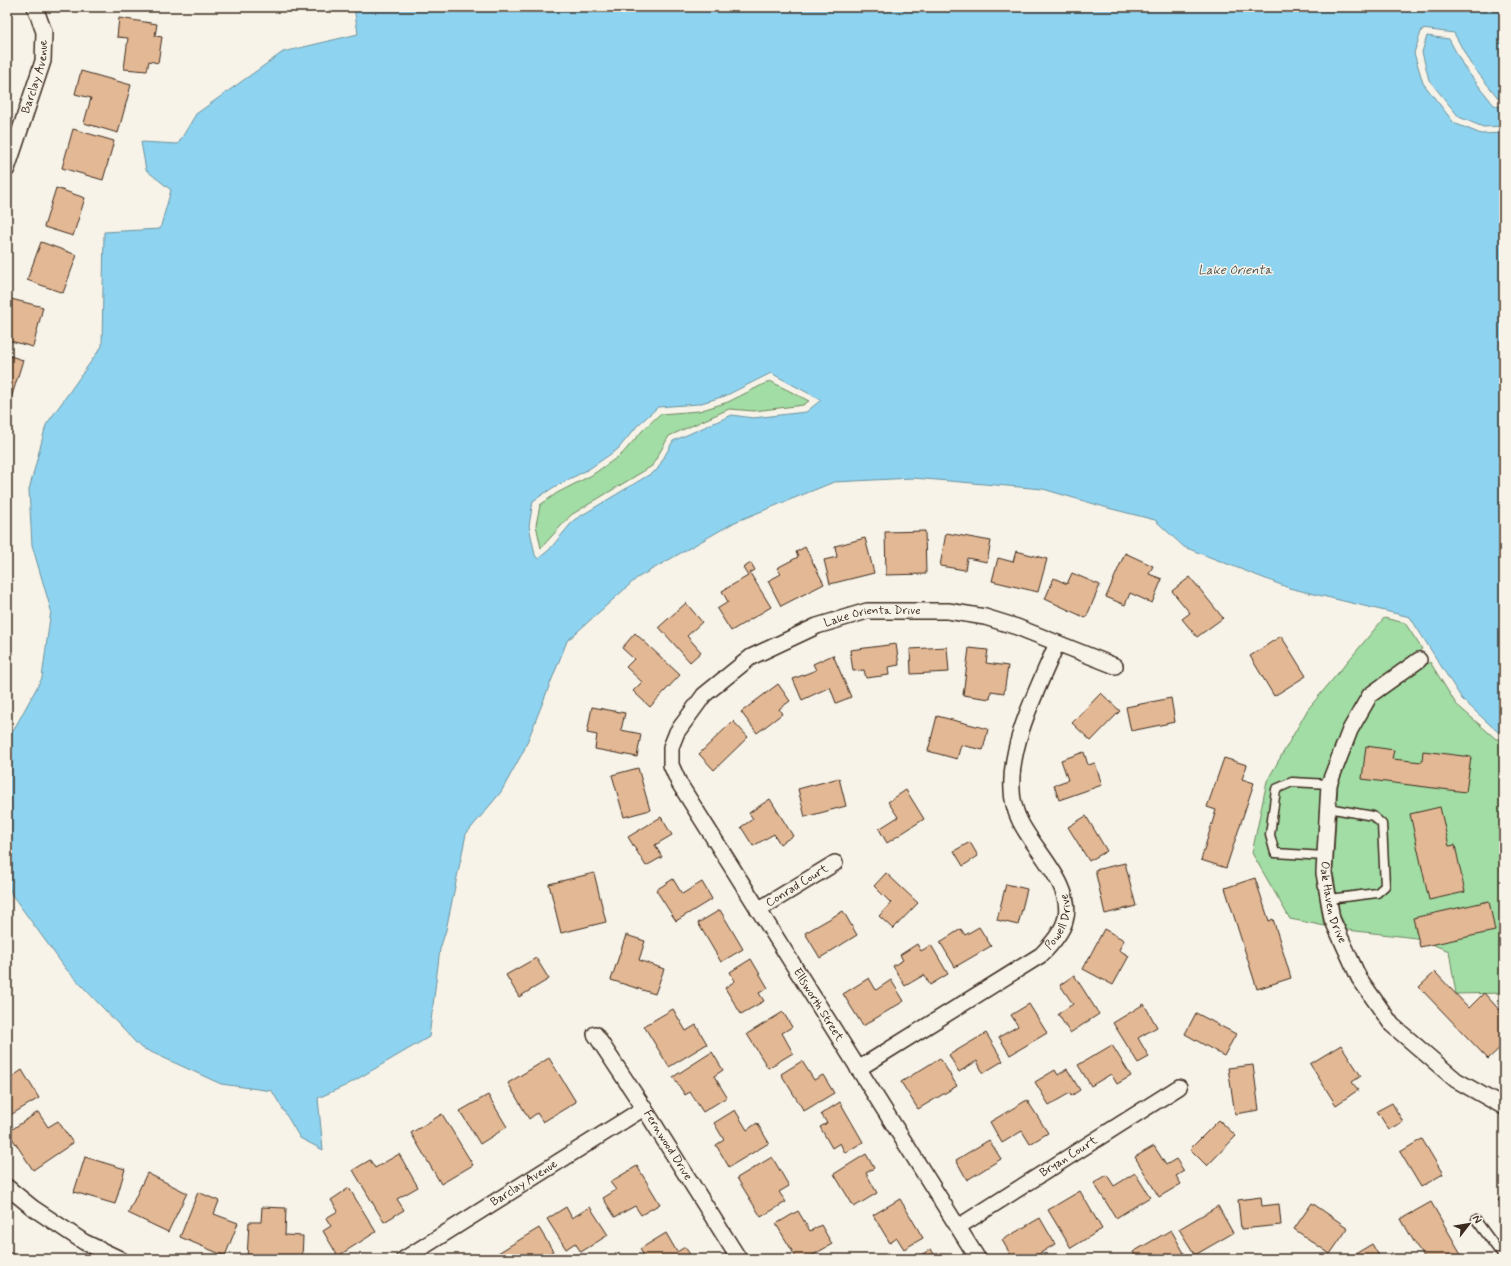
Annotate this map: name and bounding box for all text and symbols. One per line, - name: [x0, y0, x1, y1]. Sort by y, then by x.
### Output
- street label: Barclay Avenue: [18, 39, 52, 116]
- water label: Lake Orienta: [1198, 262, 1273, 279]
- street label: Lake Orienta Drive: [822, 603, 921, 631]
- street label: Conrad Court: [763, 861, 831, 911]
- street label: Oak Haven Drive: [1316, 861, 1350, 946]
- street label: Powell Drive: [1042, 892, 1075, 954]
- street label: Ellsworth Street: [789, 965, 847, 1045]
- street label: Fernwood Drive: [639, 1107, 696, 1184]
- street label: Bryan Court: [1037, 1133, 1101, 1181]
- street label: Barclay Avenue: [488, 1156, 561, 1210]
- north arrow: [1449, 1204, 1489, 1244]
- text: N: [1469, 1213, 1485, 1226]

